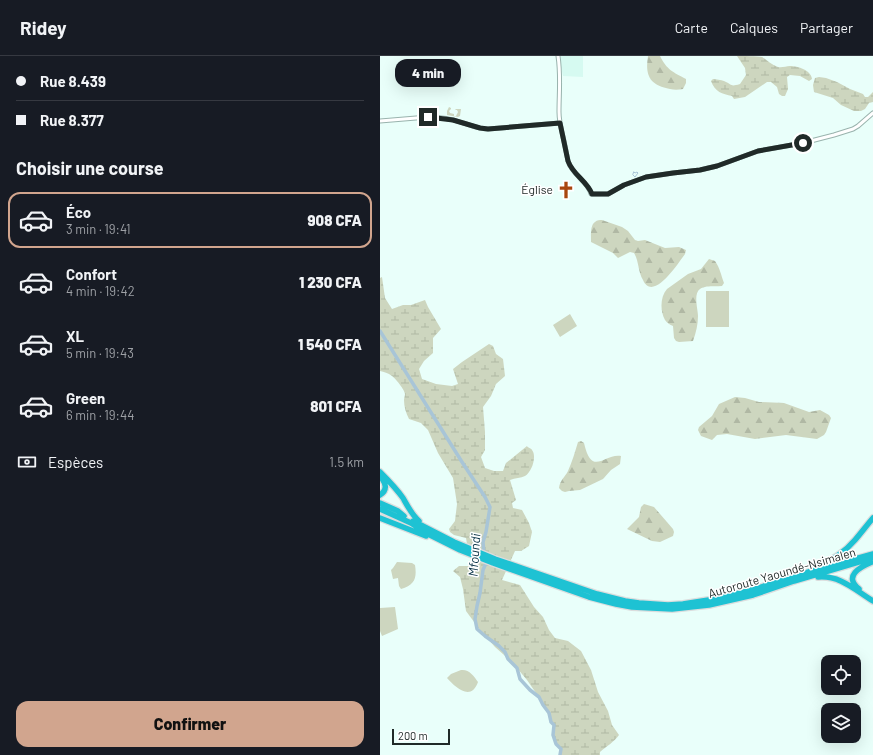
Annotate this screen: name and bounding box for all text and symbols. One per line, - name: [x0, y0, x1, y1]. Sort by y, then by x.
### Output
- text: Ridey: [20, 16, 67, 39]
- text: Carte: [675, 19, 708, 36]
- text: Calques: [730, 19, 778, 36]
- text: Partager: [800, 19, 853, 36]
- callout: 4 min: [395, 59, 461, 87]
- text: 4 min: [412, 65, 444, 81]
- text: Rue 8.439: [40, 72, 106, 90]
- route end: [419, 108, 437, 126]
- text: Rue 8.377: [40, 111, 104, 129]
- route start: [794, 134, 812, 152]
- text: Choisir une course: [16, 157, 164, 179]
- church icon: Église: [556, 180, 576, 200]
- place label: Église: [521, 182, 553, 196]
- icon: car: [18, 202, 54, 238]
- text: Éco: [66, 203, 91, 221]
- text: 908 CFA: [308, 211, 362, 229]
- text: 3 min · 19:41: [66, 221, 131, 237]
- icon: car: [18, 264, 54, 300]
- text: Confort: [66, 265, 117, 283]
- text: 1 230 CFA: [299, 273, 362, 291]
- text: 4 min · 19:42: [66, 283, 135, 299]
- icon: car: [18, 326, 54, 362]
- text: XL: [66, 327, 84, 345]
- text: 1 540 CFA: [298, 335, 362, 353]
- text: 5 min · 19:43: [66, 345, 134, 361]
- icon: car: [18, 388, 54, 424]
- text: Green: [66, 389, 105, 407]
- text: 801 CFA: [310, 397, 362, 415]
- text: 6 min · 19:44: [66, 407, 134, 423]
- icon: cash: [16, 451, 38, 473]
- text: Espèces: [48, 453, 103, 471]
- text: 1.5 km: [329, 454, 364, 470]
- water label: Mfoundi: [465, 532, 484, 577]
- street label: Autoroute Yaoundé-Nsimalen: [706, 544, 857, 600]
- map controls: [821, 655, 861, 743]
- button: locate: [821, 655, 861, 695]
- button: Confirmer: [16, 701, 364, 747]
- button: layers: [821, 703, 861, 743]
- scale bar: [392, 727, 450, 746]
- text: 200 m: [398, 729, 428, 742]

